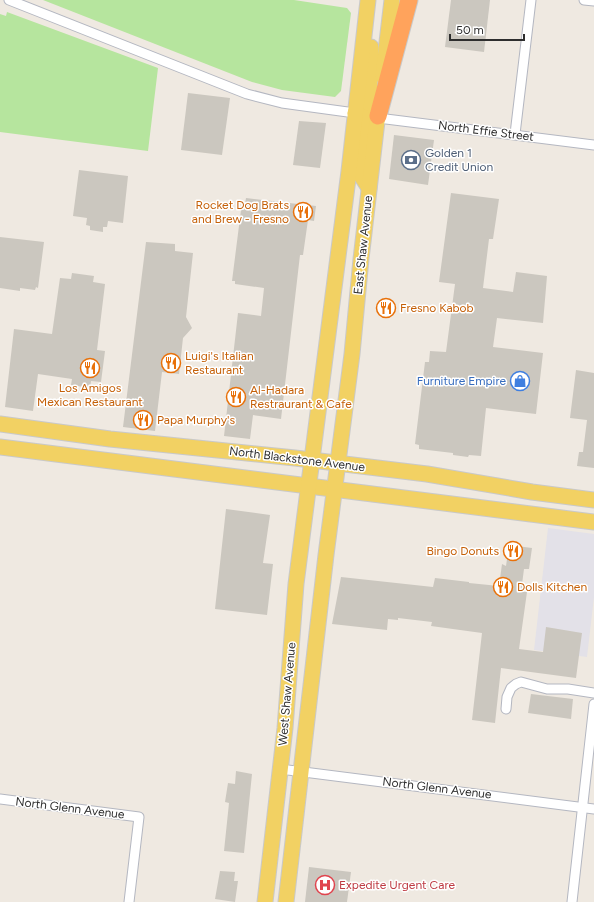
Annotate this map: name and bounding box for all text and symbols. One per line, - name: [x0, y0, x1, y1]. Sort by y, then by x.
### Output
- scale bar: [450, 16, 524, 42]
- text: 50 m: [456, 23, 484, 37]
- street label: North Effie Street: [437, 118, 535, 144]
- place label: Golden 1 Credit Union: [425, 146, 494, 174]
- bank icon: Golden 1 Credit Union: [400, 149, 422, 171]
- street label: East Shaw Avenue: [351, 194, 375, 295]
- place label: Rocket Dog Brats and Brew - Fresno: [192, 198, 289, 226]
- restaurant icon: Rocket Dog Brats and Brew - Fresno: [292, 201, 314, 223]
- restaurant icon: Fresno Kabob: [375, 297, 397, 319]
- place label: Fresno Kabob: [400, 301, 474, 315]
- place label: Luigi's Italian Restaurant: [185, 349, 254, 377]
- restaurant icon: Luigi's Italian Restaurant: [160, 352, 182, 374]
- restaurant icon: Los Amigos Mexican Restaurant: [79, 357, 101, 379]
- shop icon: Furniture Empire: [509, 370, 531, 392]
- place label: Furniture Empire: [417, 374, 506, 388]
- place label: Los Amigos Mexican Restaurant: [37, 381, 143, 409]
- place label: Al-Hadara Restraurant & Cafe: [250, 383, 352, 411]
- restaurant icon: Al-Hadara Restraurant & Cafe: [225, 386, 247, 408]
- restaurant icon: Papa Murphy's: [132, 409, 154, 431]
- place label: Papa Murphy's: [157, 413, 235, 427]
- street label: North Blackstone Avenue: [228, 444, 366, 474]
- restaurant icon: Bingo Donuts: [502, 540, 524, 562]
- place label: Bingo Donuts: [426, 544, 499, 558]
- restaurant icon: Dolls Kitchen: [492, 576, 514, 598]
- place label: Dolls Kitchen: [517, 580, 587, 594]
- street label: West Shaw Avenue: [276, 641, 299, 746]
- street label: North Glenn Avenue: [382, 774, 493, 802]
- street label: North Glenn Avenue: [15, 794, 126, 822]
- hospital icon: Expedite Urgent Care: [314, 874, 336, 896]
- place label: Expedite Urgent Care: [339, 878, 455, 892]

